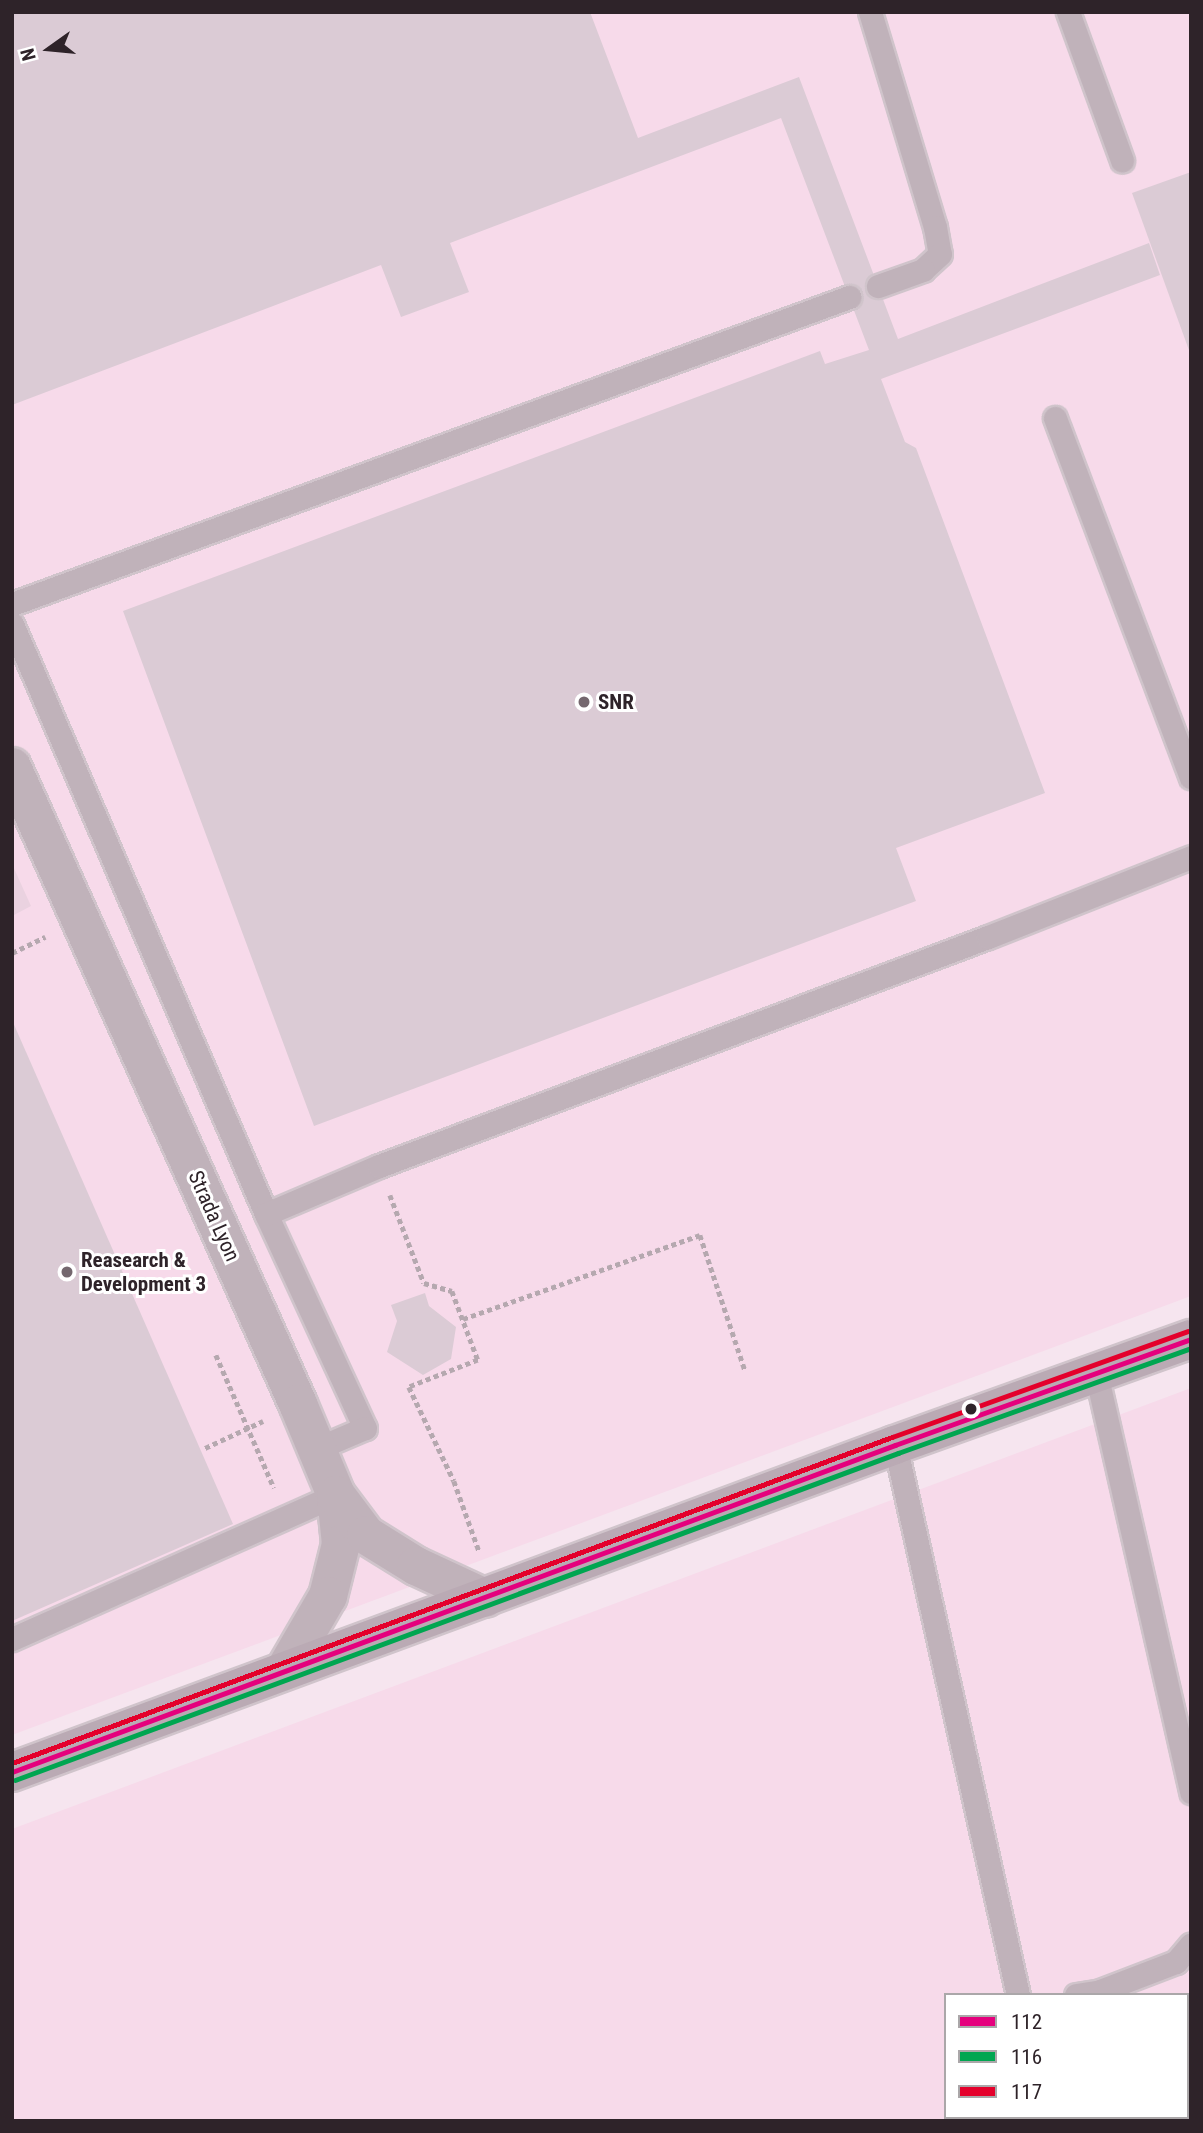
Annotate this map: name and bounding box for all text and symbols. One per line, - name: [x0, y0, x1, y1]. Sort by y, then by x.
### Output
- north arrow: [14, 14, 84, 84]
- text: N: [16, 46, 41, 63]
- place label: SNR: [598, 689, 634, 715]
- marker: SNR: [576, 694, 592, 710]
- street label: Strada Lyon: [183, 1167, 245, 1265]
- place label: Reasearch & Development 3: [81, 1247, 206, 1297]
- marker: Reasearch & Development 3: [59, 1264, 75, 1280]
- unlabelled marker: [964, 1402, 978, 1416]
- legend: [944, 1993, 1189, 2119]
- text: 112: [1011, 2010, 1042, 2034]
- text: 116: [1011, 2045, 1042, 2069]
- text: 117: [1011, 2080, 1042, 2104]

